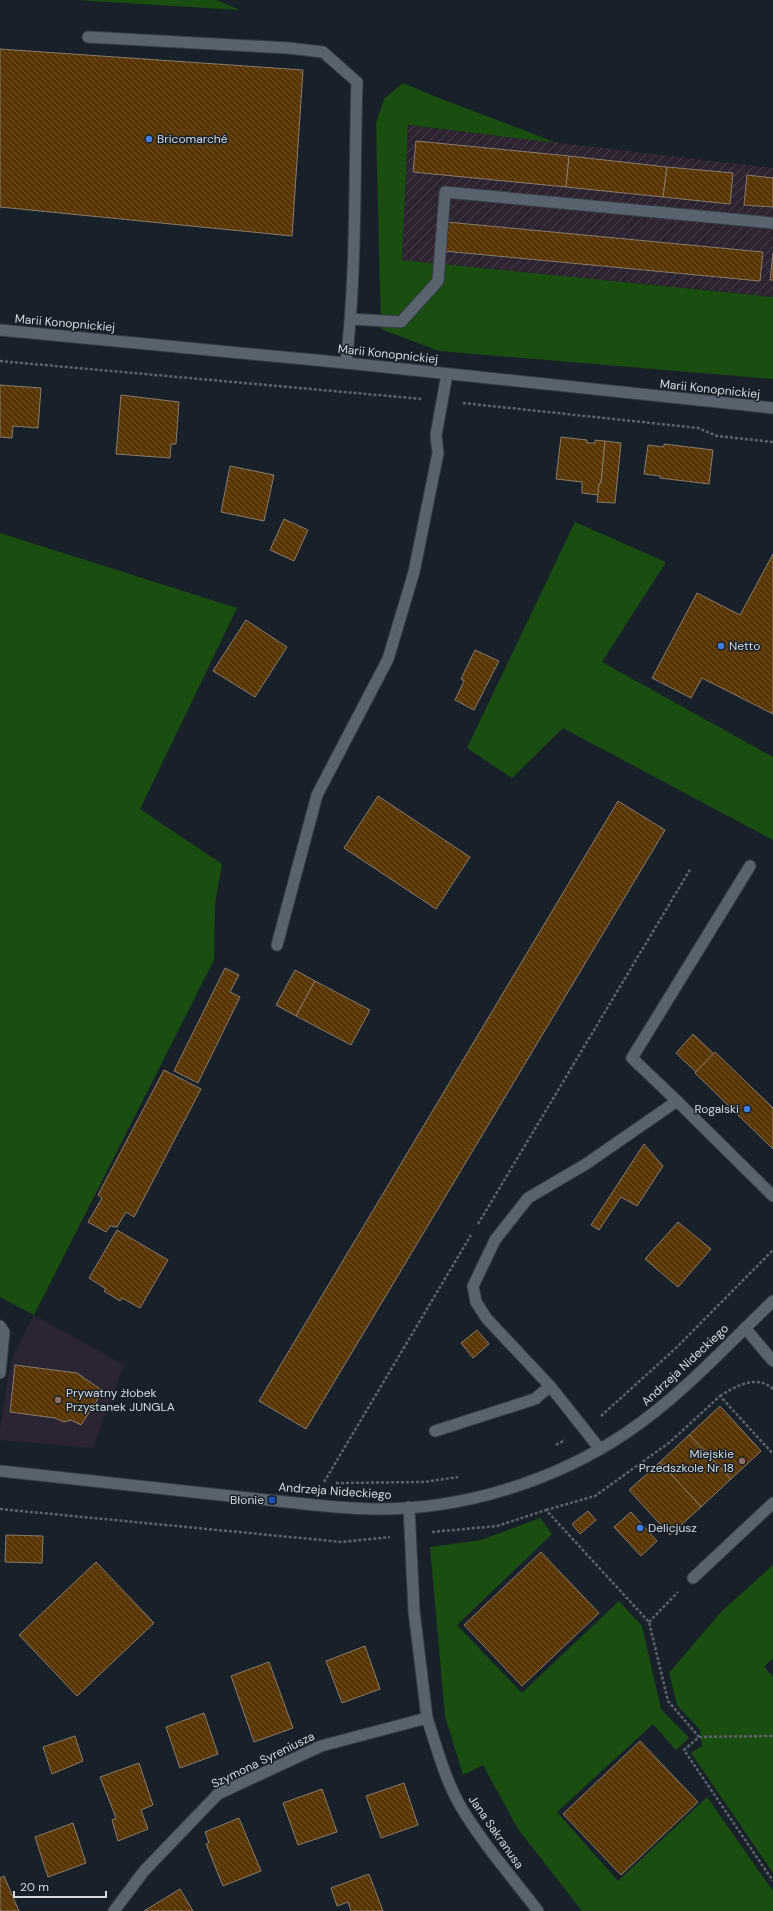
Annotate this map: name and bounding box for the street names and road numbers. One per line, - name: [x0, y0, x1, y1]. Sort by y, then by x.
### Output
- street label: Marii Konopnickiej: [14, 311, 116, 335]
- street label: Marii Konopnickiej: [337, 341, 439, 367]
- street label: Marii Konopnickiej: [659, 376, 761, 402]
- street label: Andrzeja Nideckiego: [638, 1320, 732, 1410]
- street label: Andrzeja Nideckiego: [278, 1479, 392, 1503]
- street label: Szymona Syreniusza: [209, 1728, 317, 1792]
- street label: Jana Sakranusa: [465, 1792, 527, 1872]

